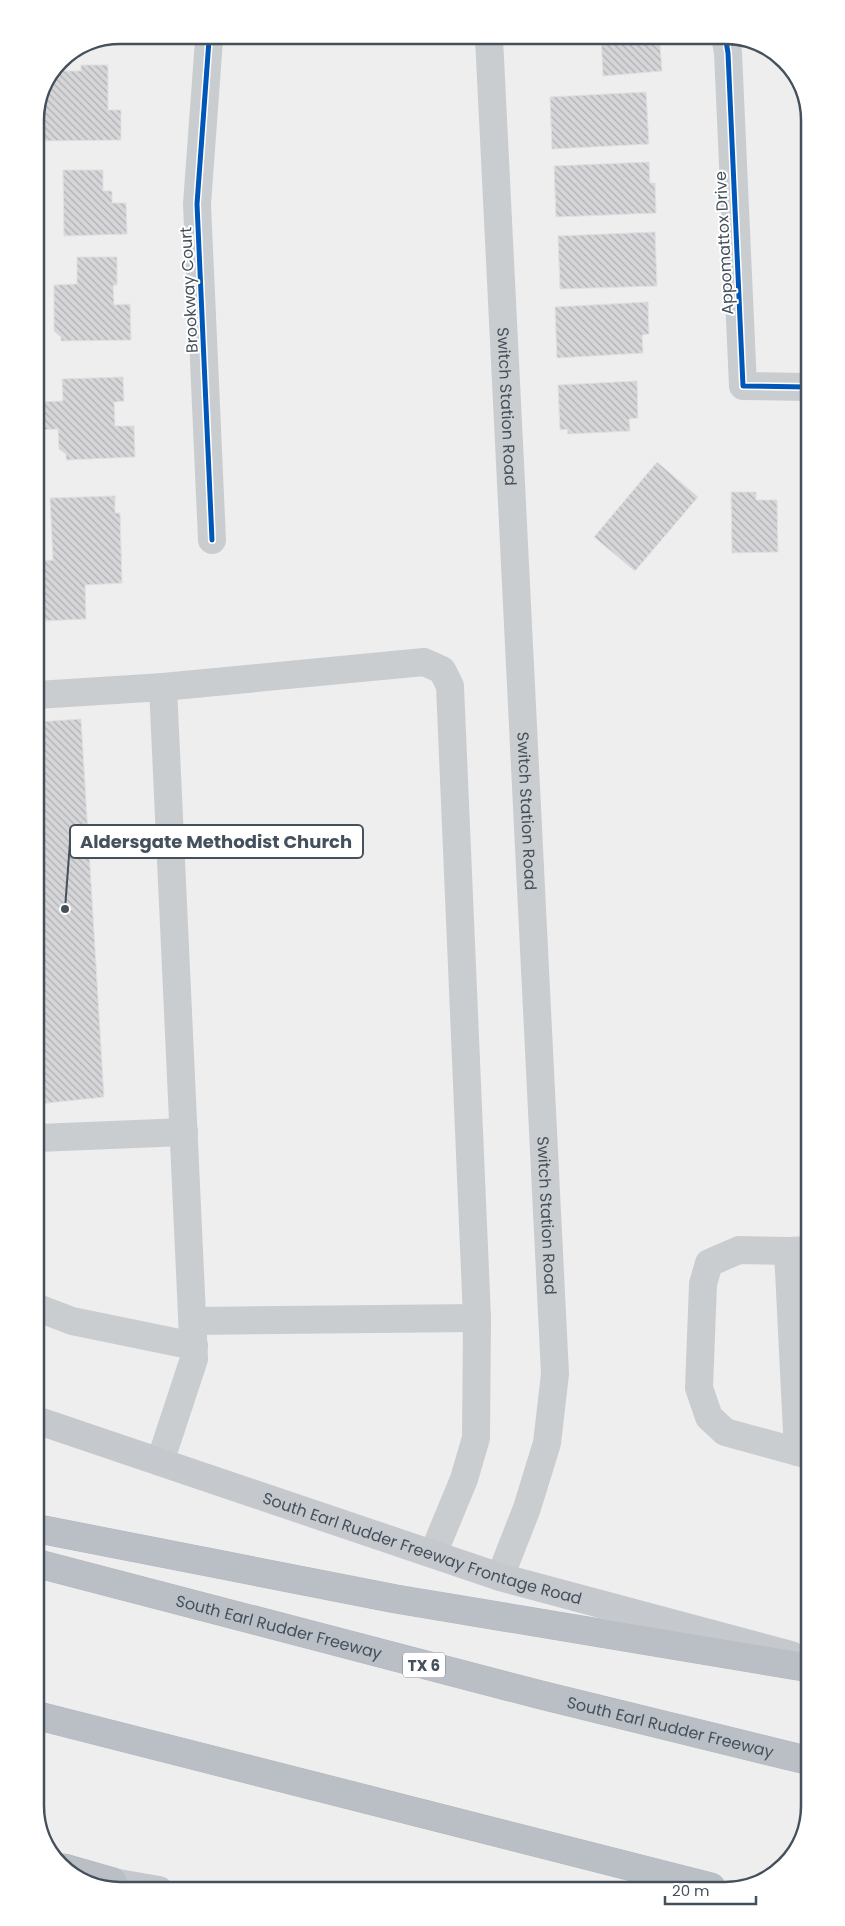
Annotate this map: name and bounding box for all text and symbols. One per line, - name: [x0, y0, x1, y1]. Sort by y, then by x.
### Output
- street label: Appomattox Drive: [709, 170, 739, 315]
- street label: Brookway Court: [174, 226, 204, 354]
- street label: Switch Station Road: [492, 327, 523, 486]
- street label: Switch Station Road: [512, 731, 543, 891]
- callout: Aldersgate Methodist Church: [70, 825, 363, 858]
- text: Aldersgate Methodist Church: [80, 829, 352, 854]
- street label: Switch Station Road: [532, 1136, 563, 1295]
- street label: South Earl Rudder Freeway Frontage Road: [260, 1486, 585, 1610]
- street label: South Earl Rudder Freeway: [173, 1589, 385, 1665]
- road number: TX 6: [403, 1652, 445, 1678]
- street label: South Earl Rudder Freeway: [565, 1690, 776, 1763]
- scale bar: [665, 1874, 756, 1906]
- text: 20 m: [672, 1880, 710, 1901]

